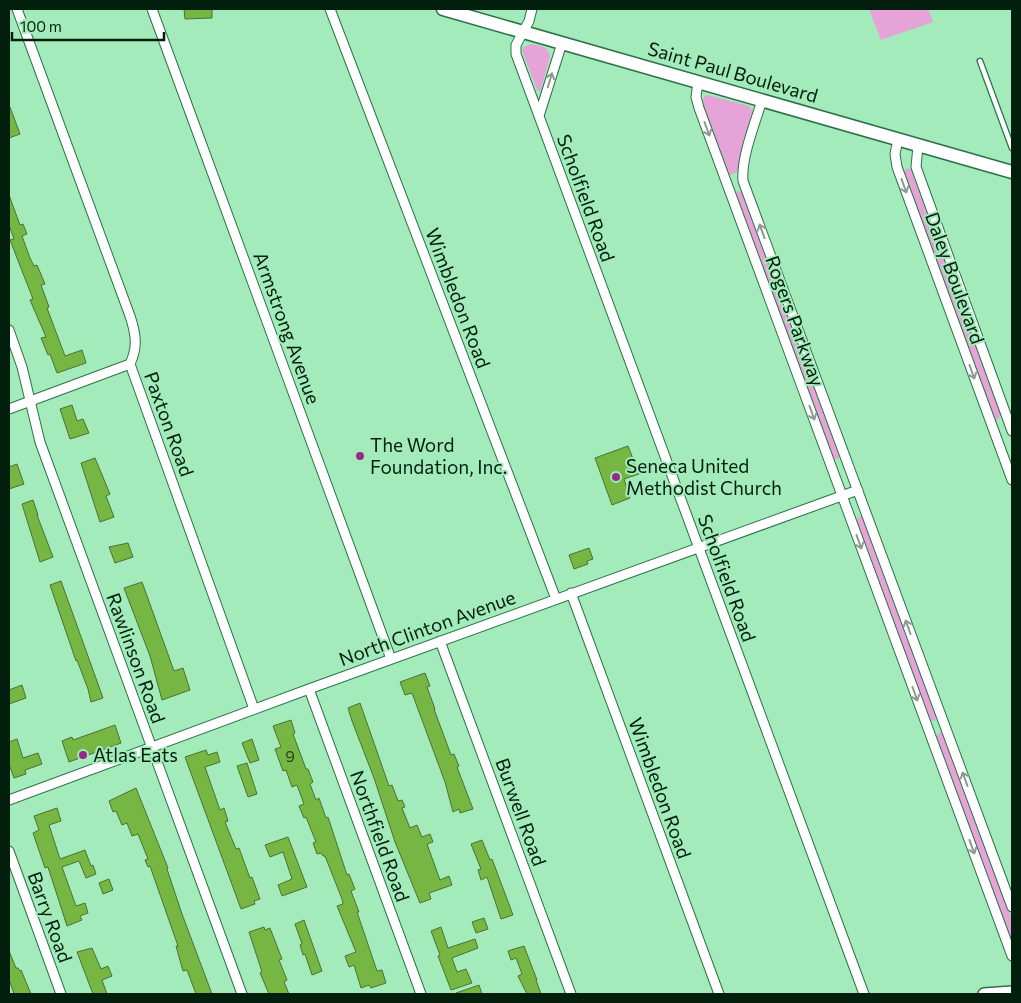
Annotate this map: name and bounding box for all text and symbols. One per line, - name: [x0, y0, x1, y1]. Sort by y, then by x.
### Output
- scale bar: [12, 10, 165, 42]
- text: 100 m: [20, 17, 62, 35]
- street label: Saint Paul Boulevard: [645, 36, 821, 107]
- one-way arrow: [546, 72, 556, 88]
- one-way arrow: [703, 121, 712, 137]
- street label: Scholfield Road: [553, 131, 620, 265]
- one-way arrow: [900, 178, 909, 194]
- street label: Daley Boulevard: [921, 209, 990, 347]
- one-way arrow: [757, 224, 766, 239]
- street label: Wimbledon Road: [421, 225, 496, 371]
- street label: Armstrong Avenue: [249, 249, 326, 407]
- street label: Rogers Parkway: [761, 252, 830, 389]
- one-way arrow: [968, 364, 977, 379]
- street label: Paxton Road: [140, 368, 199, 479]
- one-way arrow: [808, 405, 817, 420]
- place label: The Word Foundation, Inc.: [370, 433, 507, 478]
- marker: The Word Foundation, Inc.: [354, 450, 366, 462]
- place label: Seneca United Methodist Church: [626, 454, 782, 499]
- marker: Seneca United Methodist Church: [610, 471, 622, 483]
- street label: Scholfield Road: [694, 511, 761, 645]
- one-way arrow: [855, 534, 864, 549]
- street label: North Clinton Avenue: [335, 585, 518, 670]
- street label: Rawlinson Road: [102, 589, 171, 726]
- one-way arrow: [903, 620, 913, 635]
- one-way arrow: [911, 686, 920, 701]
- street label: Wimbledon Road: [624, 714, 697, 861]
- place label: Atlas Eats: [93, 743, 178, 766]
- house number: 9: [285, 746, 295, 765]
- marker: Atlas Eats: [77, 749, 89, 761]
- street label: Burwell Road: [491, 755, 552, 869]
- street label: Northfield Road: [346, 767, 415, 905]
- one-way arrow: [960, 772, 969, 788]
- one-way arrow: [968, 838, 977, 854]
- street label: Barry Road: [23, 868, 78, 966]

